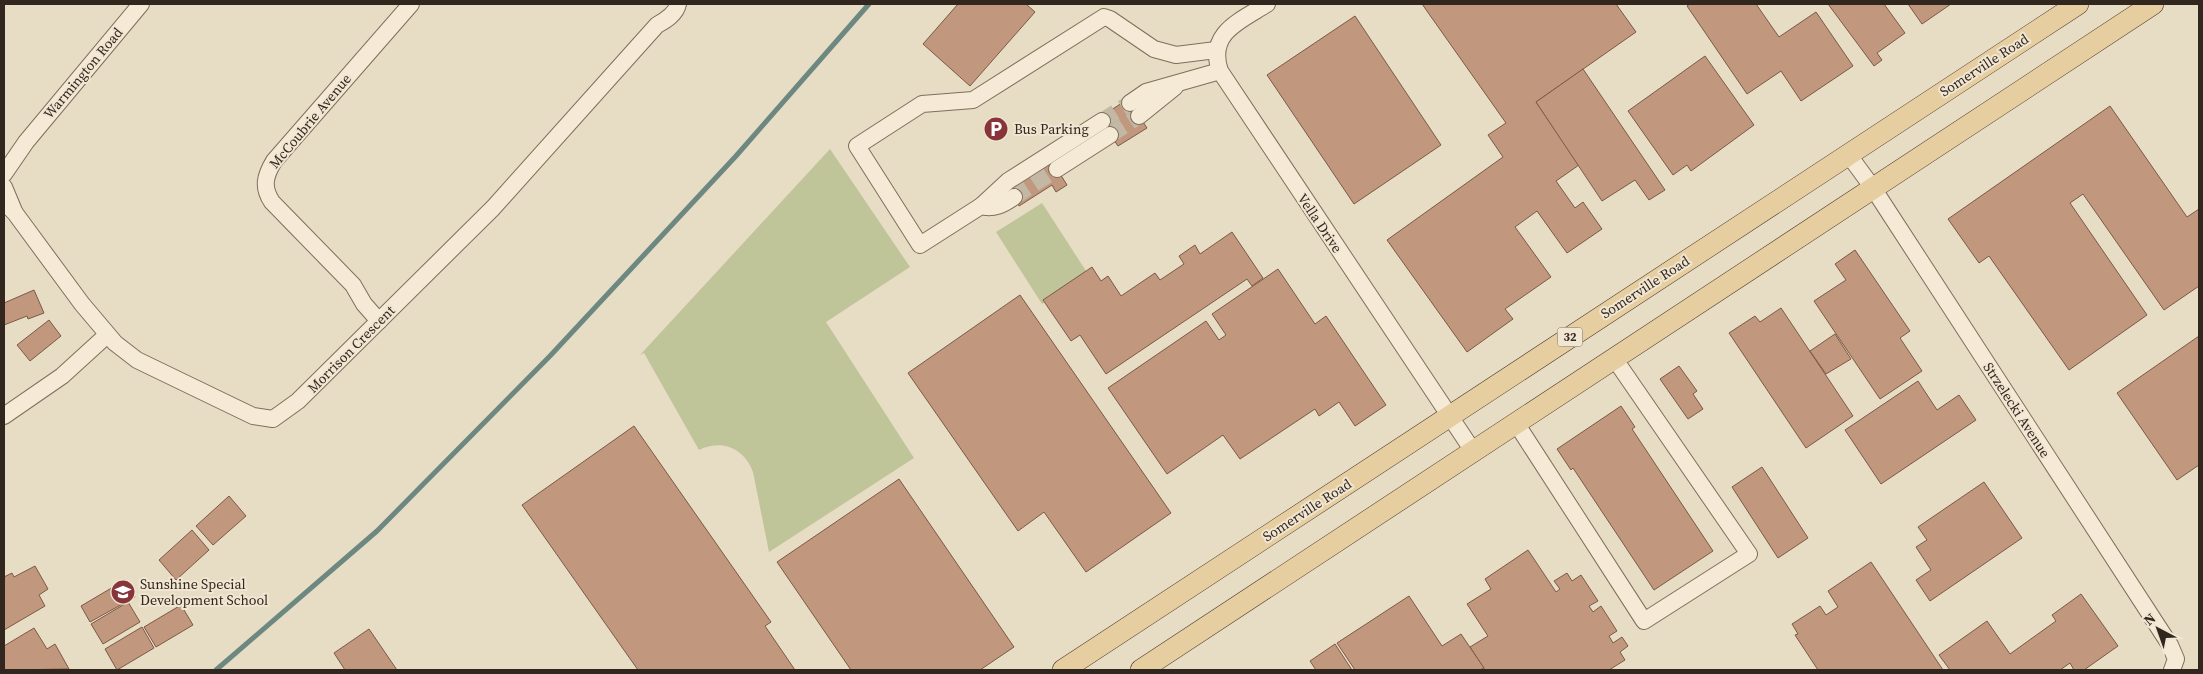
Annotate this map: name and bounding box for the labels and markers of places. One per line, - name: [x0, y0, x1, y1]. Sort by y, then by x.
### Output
- parking icon: Bus Parking: [983, 116, 1009, 142]
- place label: Bus Parking: [1014, 119, 1089, 139]
- place label: Sunshine Special Development School: [140, 574, 268, 610]
- school or university icon: Sunshine Special Development School: [110, 579, 136, 605]

